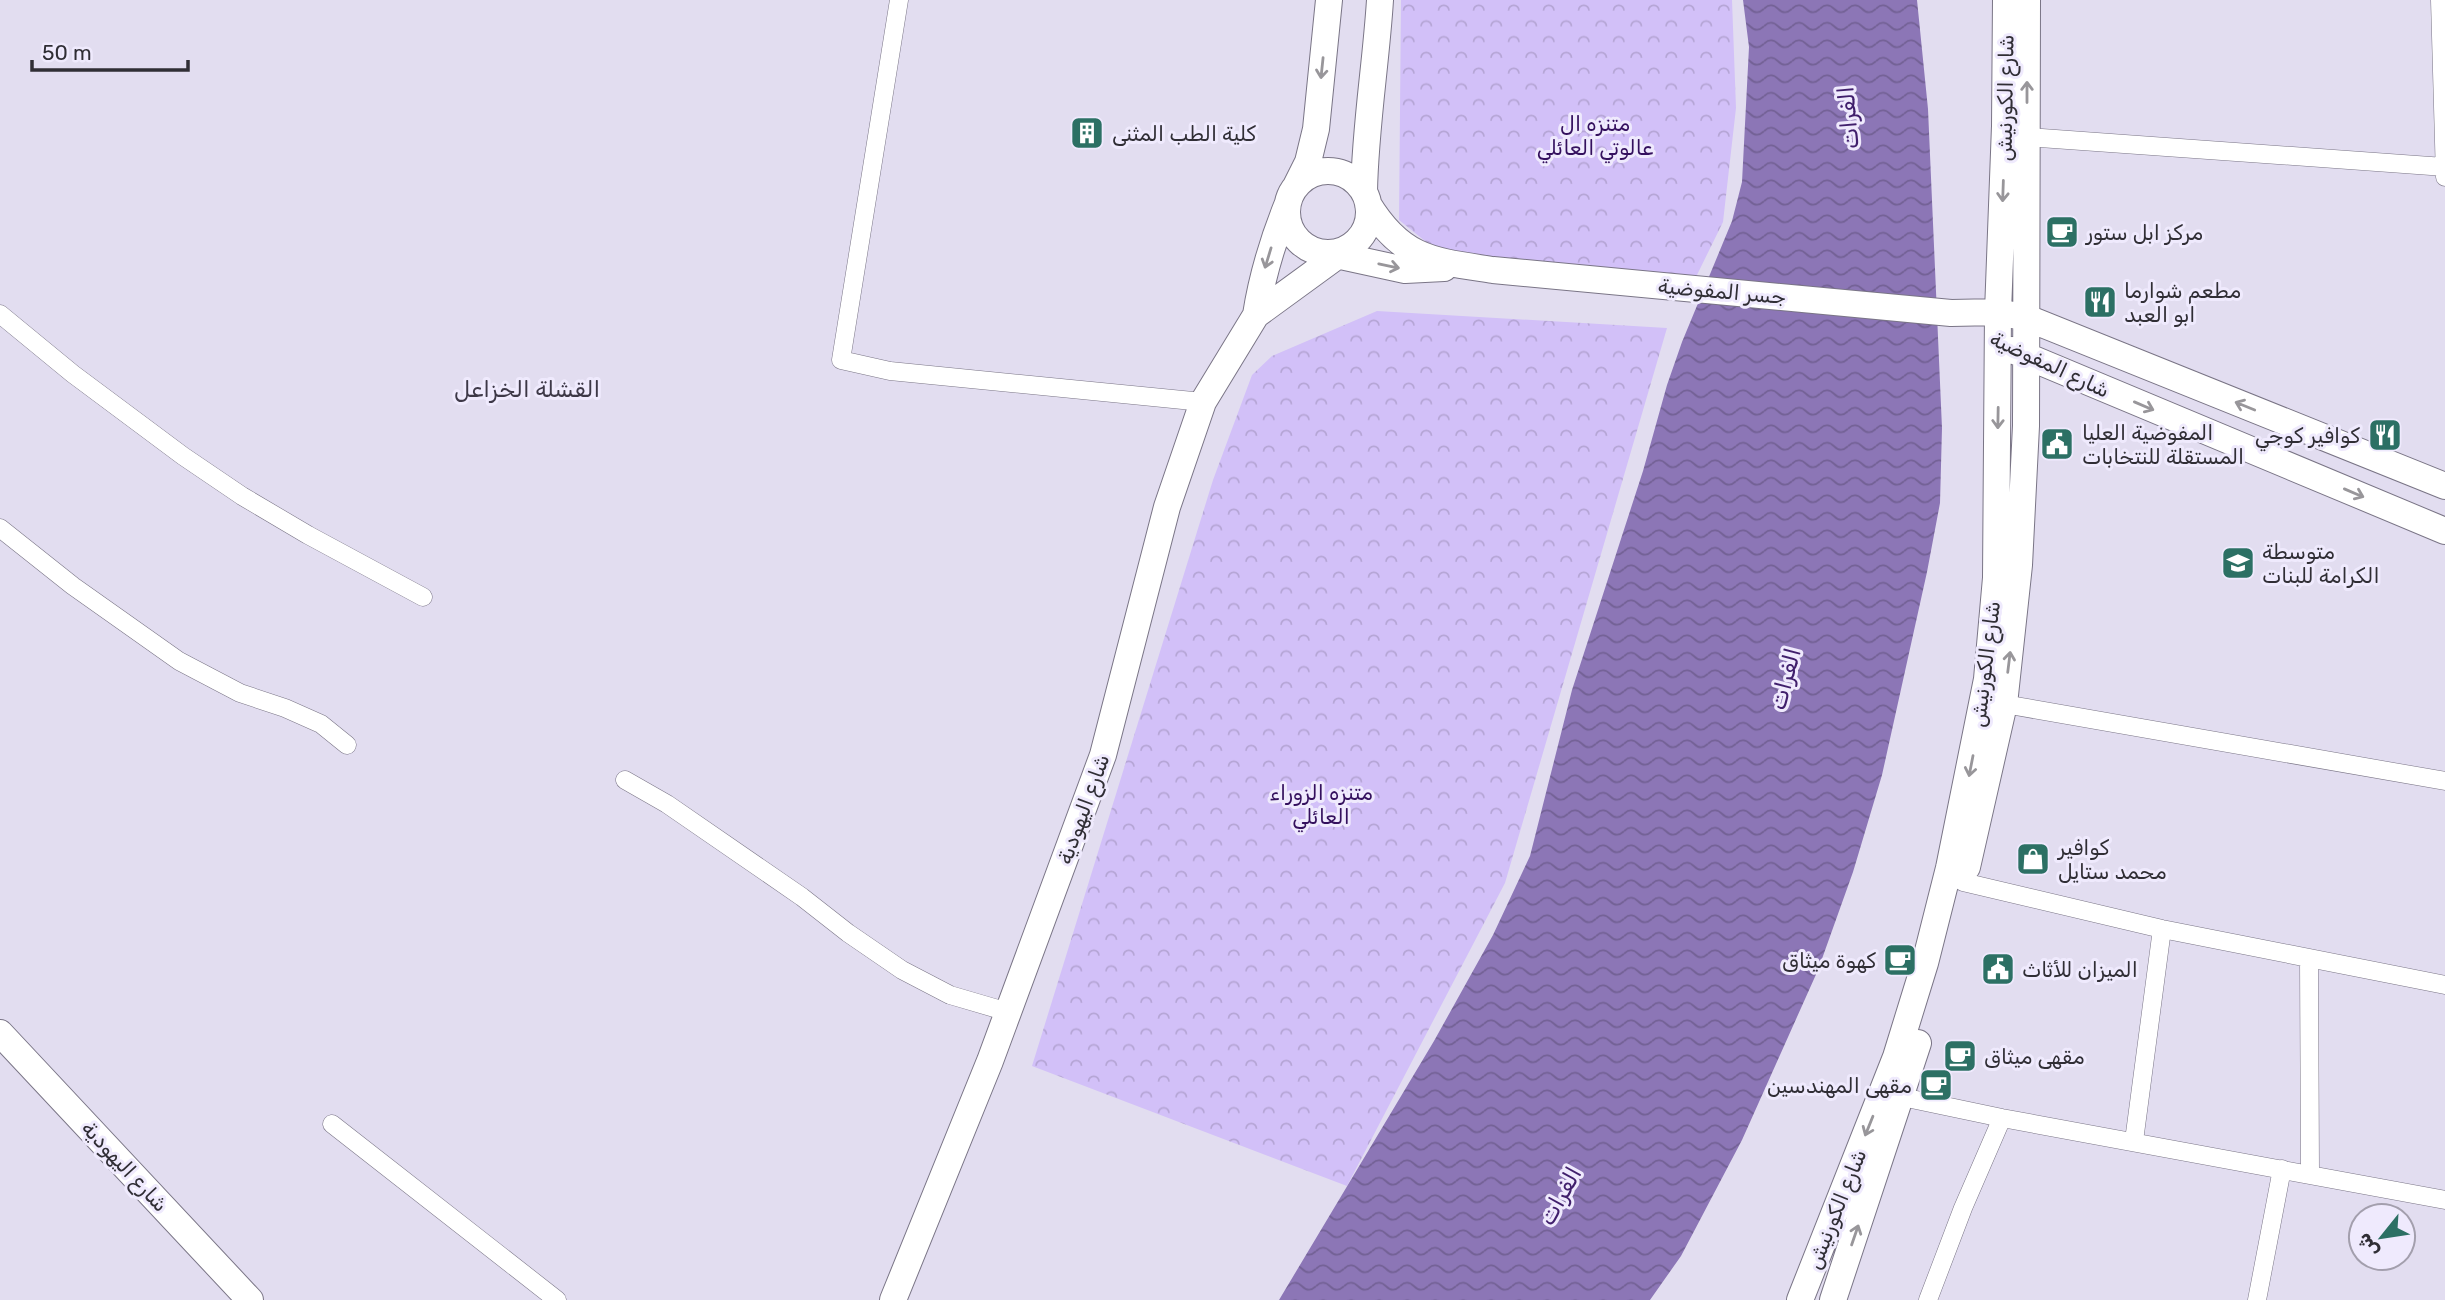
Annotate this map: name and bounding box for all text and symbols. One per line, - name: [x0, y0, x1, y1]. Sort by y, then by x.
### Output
- scale bar: [32, 28, 187, 72]
- street label: شارع الكورنيش: [1991, 34, 2021, 162]
- text: 50 m: [42, 40, 92, 65]
- one-way arrow: [1315, 56, 1328, 79]
- one-way arrow: [2020, 81, 2034, 104]
- water label: الفرات: [1831, 85, 1865, 151]
- park label: متنزه ال عالوتي العائلي: [1537, 111, 1653, 164]
- building icon: كلية الطب المثنى: [1068, 114, 1106, 152]
- place label: كلية الطب المثنى: [1112, 121, 1257, 146]
- one-way arrow: [1996, 179, 2009, 202]
- cafe icon: مركز ابل ستور: [2043, 213, 2081, 251]
- place label: مركز ابل ستور: [2084, 220, 2203, 245]
- one-way arrow: [1260, 247, 1273, 269]
- one-way arrow: [1377, 260, 1400, 274]
- street label: جسر المفوضية: [1657, 273, 1787, 309]
- place label: مطعم شوارما ابو العبد: [2124, 278, 2241, 327]
- restaurant icon: مطعم شوارما ابو العبد: [2081, 283, 2119, 321]
- street label: شارع المفوضية: [1985, 325, 2114, 404]
- district label: القشلة الخزاعل: [454, 375, 600, 403]
- one-way arrow: [2235, 399, 2257, 412]
- one-way arrow: [2133, 400, 2155, 413]
- one-way arrow: [1991, 406, 2004, 429]
- restaurant icon: كوافير كوجي: [2366, 416, 2404, 454]
- place label: المفوضية العليا المستقلة للنتخابات: [2082, 420, 2244, 469]
- place label: كوافير كوجي: [2255, 423, 2361, 452]
- public building icon: المفوضية العليا المستقلة للنتخابات: [2038, 425, 2076, 463]
- one-way arrow: [2343, 487, 2365, 500]
- place label: متوسطة الكرامة للبنات: [2262, 539, 2379, 588]
- school or university icon: متوسطة الكرامة للبنات: [2219, 544, 2257, 582]
- street label: شارع الكورنيش: [1965, 599, 2007, 729]
- water label: الفرات: [1763, 645, 1807, 713]
- one-way arrow: [2003, 651, 2016, 674]
- street label: شارع اليهودية: [1052, 751, 1116, 868]
- one-way arrow: [1963, 754, 1977, 777]
- park label: متنزه الزوراء العائلي: [1269, 780, 1373, 833]
- place label: كوافير محمد ستايل: [2056, 835, 2167, 884]
- shop icon: كوافير محمد ستايل: [2014, 840, 2052, 878]
- cafe icon: كهوة ميثاق: [1881, 941, 1919, 979]
- place label: كهوة ميثاق: [1782, 948, 1877, 973]
- public building icon: الميزان للأثاث: [1979, 950, 2017, 988]
- place label: الميزان للأثاث: [2022, 957, 2138, 982]
- cafe icon: مقهى ميثاق: [1941, 1037, 1979, 1075]
- place label: مقهى ميثاق: [1984, 1044, 2085, 1069]
- cafe icon: مقهى المهندسين: [1917, 1066, 1955, 1104]
- place label: مقهى المهندسين: [1767, 1073, 1912, 1098]
- one-way arrow: [1861, 1114, 1874, 1136]
- street label: شارع اليهودية: [75, 1115, 173, 1218]
- street label: شارع الكورنيش: [1801, 1145, 1873, 1273]
- water label: الفرات: [1533, 1162, 1587, 1230]
- north arrow: [2347, 1202, 2417, 1272]
- one-way arrow: [1850, 1225, 1862, 1247]
- text: ش: [2352, 1229, 2384, 1261]

